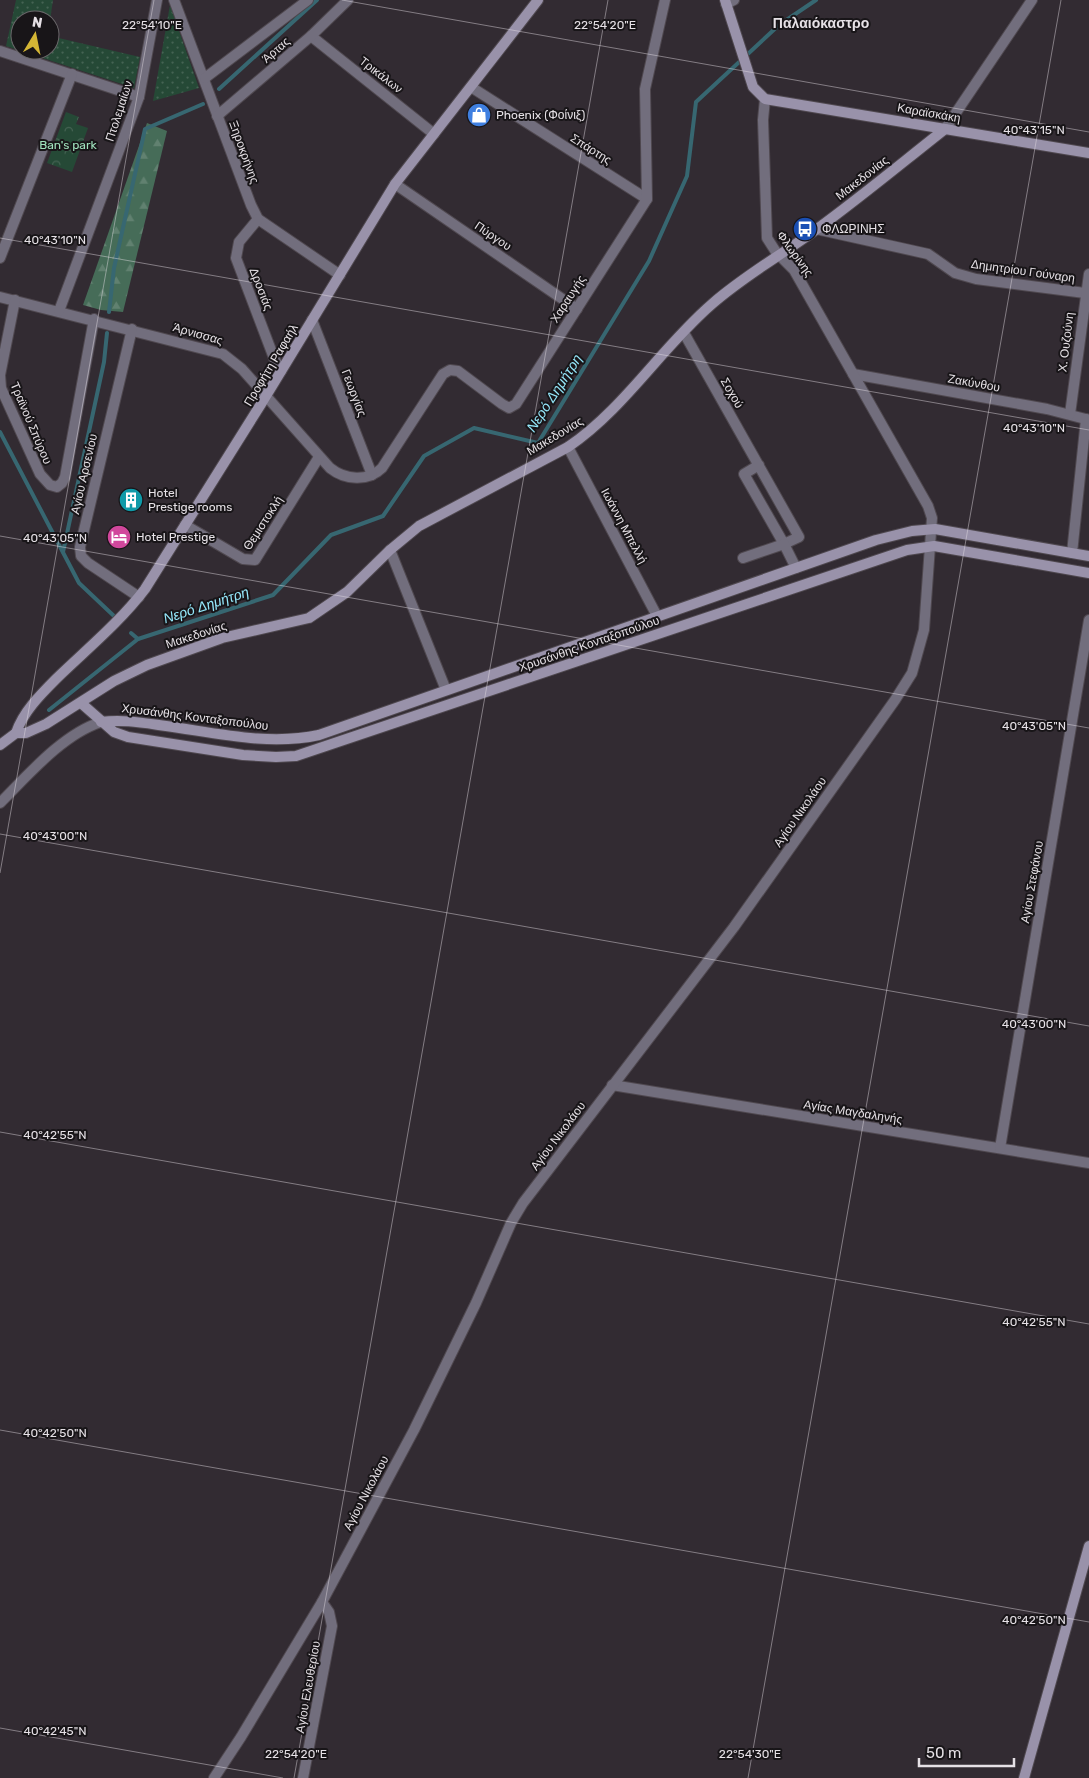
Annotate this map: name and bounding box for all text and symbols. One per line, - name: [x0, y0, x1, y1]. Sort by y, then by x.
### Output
- north arrow: [10, 10, 60, 60]
- text: N: [31, 13, 44, 32]
- district label: Παλαιόκαστρο: [773, 15, 869, 32]
- text: 22°54'10"E: [122, 18, 182, 32]
- text: 22°54'20"E: [574, 18, 636, 32]
- street label: Άρτας: [259, 34, 293, 66]
- street label: Τρικάλων: [357, 54, 405, 96]
- street label: Πτολεμαίων: [103, 79, 135, 143]
- street label: Καραϊσκάκη: [896, 101, 962, 125]
- shop icon: Phoenix (Φοίνιξ): [466, 102, 492, 128]
- place label: Phoenix (Φοίνιξ): [496, 108, 585, 122]
- street label: Ξηροκρήνης: [226, 119, 262, 186]
- text: 40°43'15"N: [1003, 123, 1065, 137]
- street label: Σπάρτης: [568, 131, 614, 167]
- park label: Ban's park: [39, 138, 98, 152]
- street label: Μακεδονίας: [833, 153, 891, 203]
- bus stop icon: ΦΛΩΡΙΝΗΣ: [792, 216, 818, 242]
- street label: Πύργου: [472, 219, 514, 253]
- place label: ΦΛΩΡΙΝΗΣ: [822, 222, 885, 236]
- street label: Φλωρίνης: [774, 229, 816, 280]
- text: 40°43'10"N: [24, 233, 86, 247]
- street label: Δημητρίου Γούναρη: [970, 257, 1076, 285]
- street label: Δροσιάς: [247, 266, 276, 312]
- street label: Χαραυγής: [547, 272, 589, 325]
- street label: Χ. Ουζούνη: [1055, 311, 1077, 373]
- street label: Άρνισσας: [172, 320, 225, 348]
- street label: Προφήτη Ραφαήλ: [241, 321, 301, 409]
- water label: Νερό Δημήτρη: [523, 351, 586, 435]
- street label: Γεωργίας: [339, 367, 369, 419]
- street label: Ζακύνθου: [947, 372, 1001, 394]
- street label: Σοχού: [718, 375, 746, 411]
- street label: Τραϊνού Σπύρου: [7, 380, 55, 466]
- street label: Μακεδονίας: [524, 414, 586, 458]
- text: 40°43'10"N: [1003, 421, 1065, 435]
- street label: Αγίου Αρσενίου: [68, 432, 100, 516]
- place label: Hotel Prestige rooms: [148, 486, 232, 514]
- street label: Ιωάννη Μπελλή: [598, 486, 650, 566]
- building icon: Hotel Prestige rooms: [118, 487, 144, 513]
- street label: Θεμιστοκλή: [240, 493, 286, 553]
- hotel icon: Hotel Prestige: [106, 524, 132, 550]
- place label: Hotel Prestige: [136, 530, 215, 544]
- text: 40°43'05"N: [23, 531, 87, 545]
- water label: Νερό Δημήτρη: [161, 584, 251, 627]
- street label: Χρυσάνθης Κονταξοπούλου: [517, 613, 661, 675]
- street label: Μακεδονίας: [164, 619, 228, 651]
- street label: Χρυσάνθης Κονταξοπούλου: [121, 701, 269, 733]
- text: 40°43'05"N: [1002, 719, 1066, 733]
- street label: Αγίου Νικολάου: [771, 774, 829, 850]
- text: 40°43'00"N: [23, 829, 87, 843]
- street label: Αγίου Στεφάνου: [1018, 840, 1046, 924]
- text: 40°43'00"N: [1002, 1017, 1066, 1031]
- street label: Αγίας Μαγδαληνής: [803, 1097, 904, 1127]
- street label: Αγίου Νικολάου: [528, 1099, 588, 1173]
- text: 40°42'55"N: [23, 1128, 87, 1142]
- text: 40°42'55"N: [1002, 1315, 1066, 1329]
- text: 40°42'50"N: [23, 1426, 87, 1440]
- street label: Αγίου Νικολάου: [341, 1453, 391, 1533]
- text: 40°42'50"N: [1002, 1613, 1066, 1627]
- street label: Αγίου Ελευθερίου: [293, 1640, 323, 1734]
- text: 40°42'45"N: [23, 1724, 87, 1738]
- scale bar: [919, 1736, 1014, 1768]
- text: 50 m: [926, 1744, 961, 1762]
- text: 22°54'20"E: [265, 1747, 327, 1761]
- text: 22°54'30"E: [719, 1747, 781, 1761]

